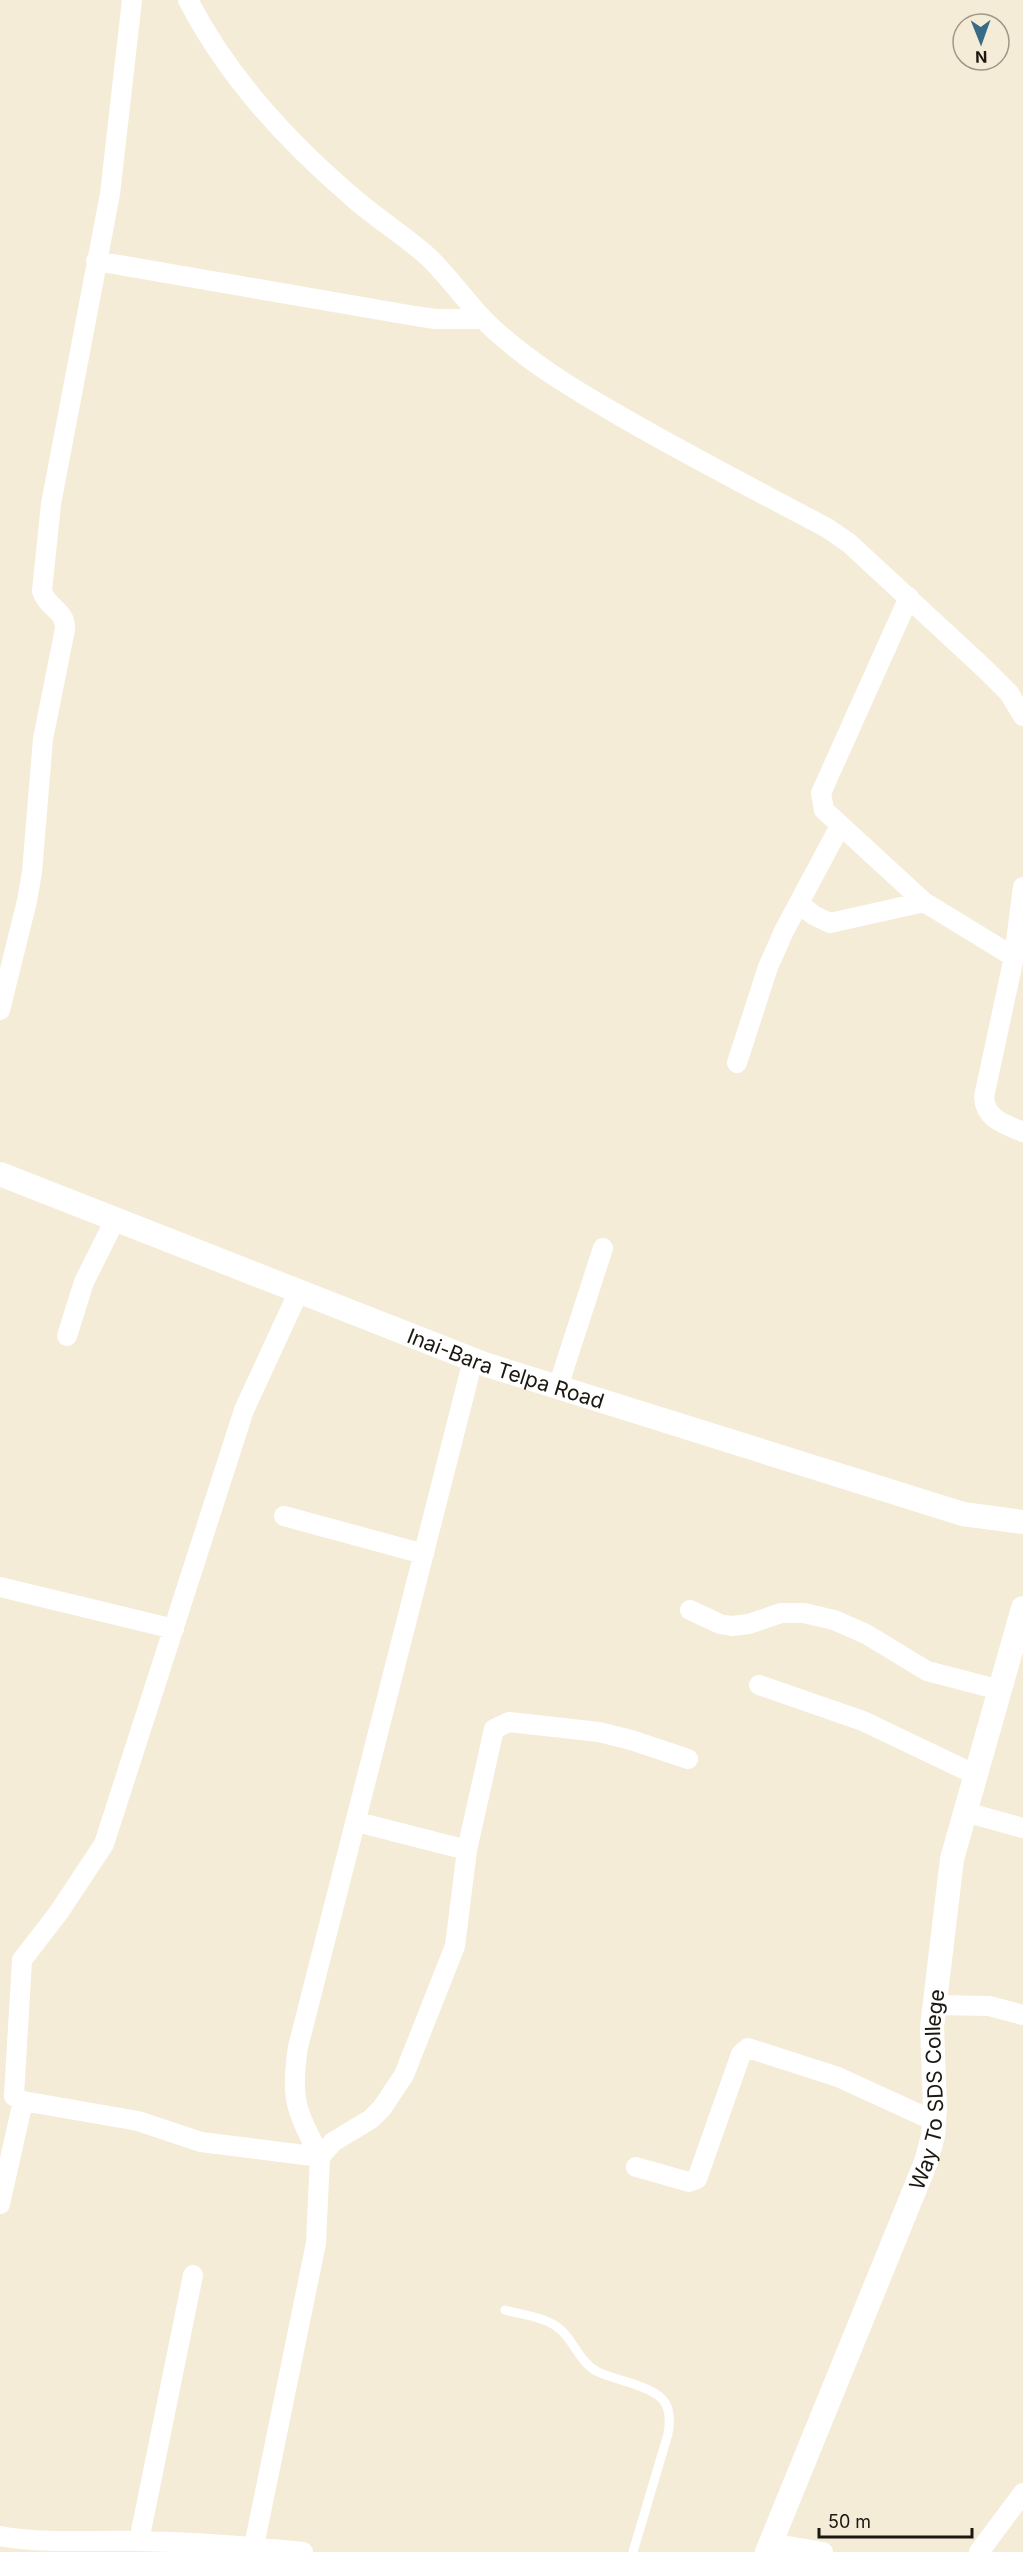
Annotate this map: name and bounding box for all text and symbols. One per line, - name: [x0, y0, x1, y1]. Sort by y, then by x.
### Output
- north arrow: [951, 12, 1011, 72]
- text: N: [975, 47, 988, 67]
- street label: Inai-Bara Telpa Road: [404, 1323, 607, 1413]
- street label: Way To SDS College: [904, 1988, 949, 2193]
- scale bar: [819, 2501, 972, 2539]
- text: 50 m: [828, 2511, 871, 2532]

